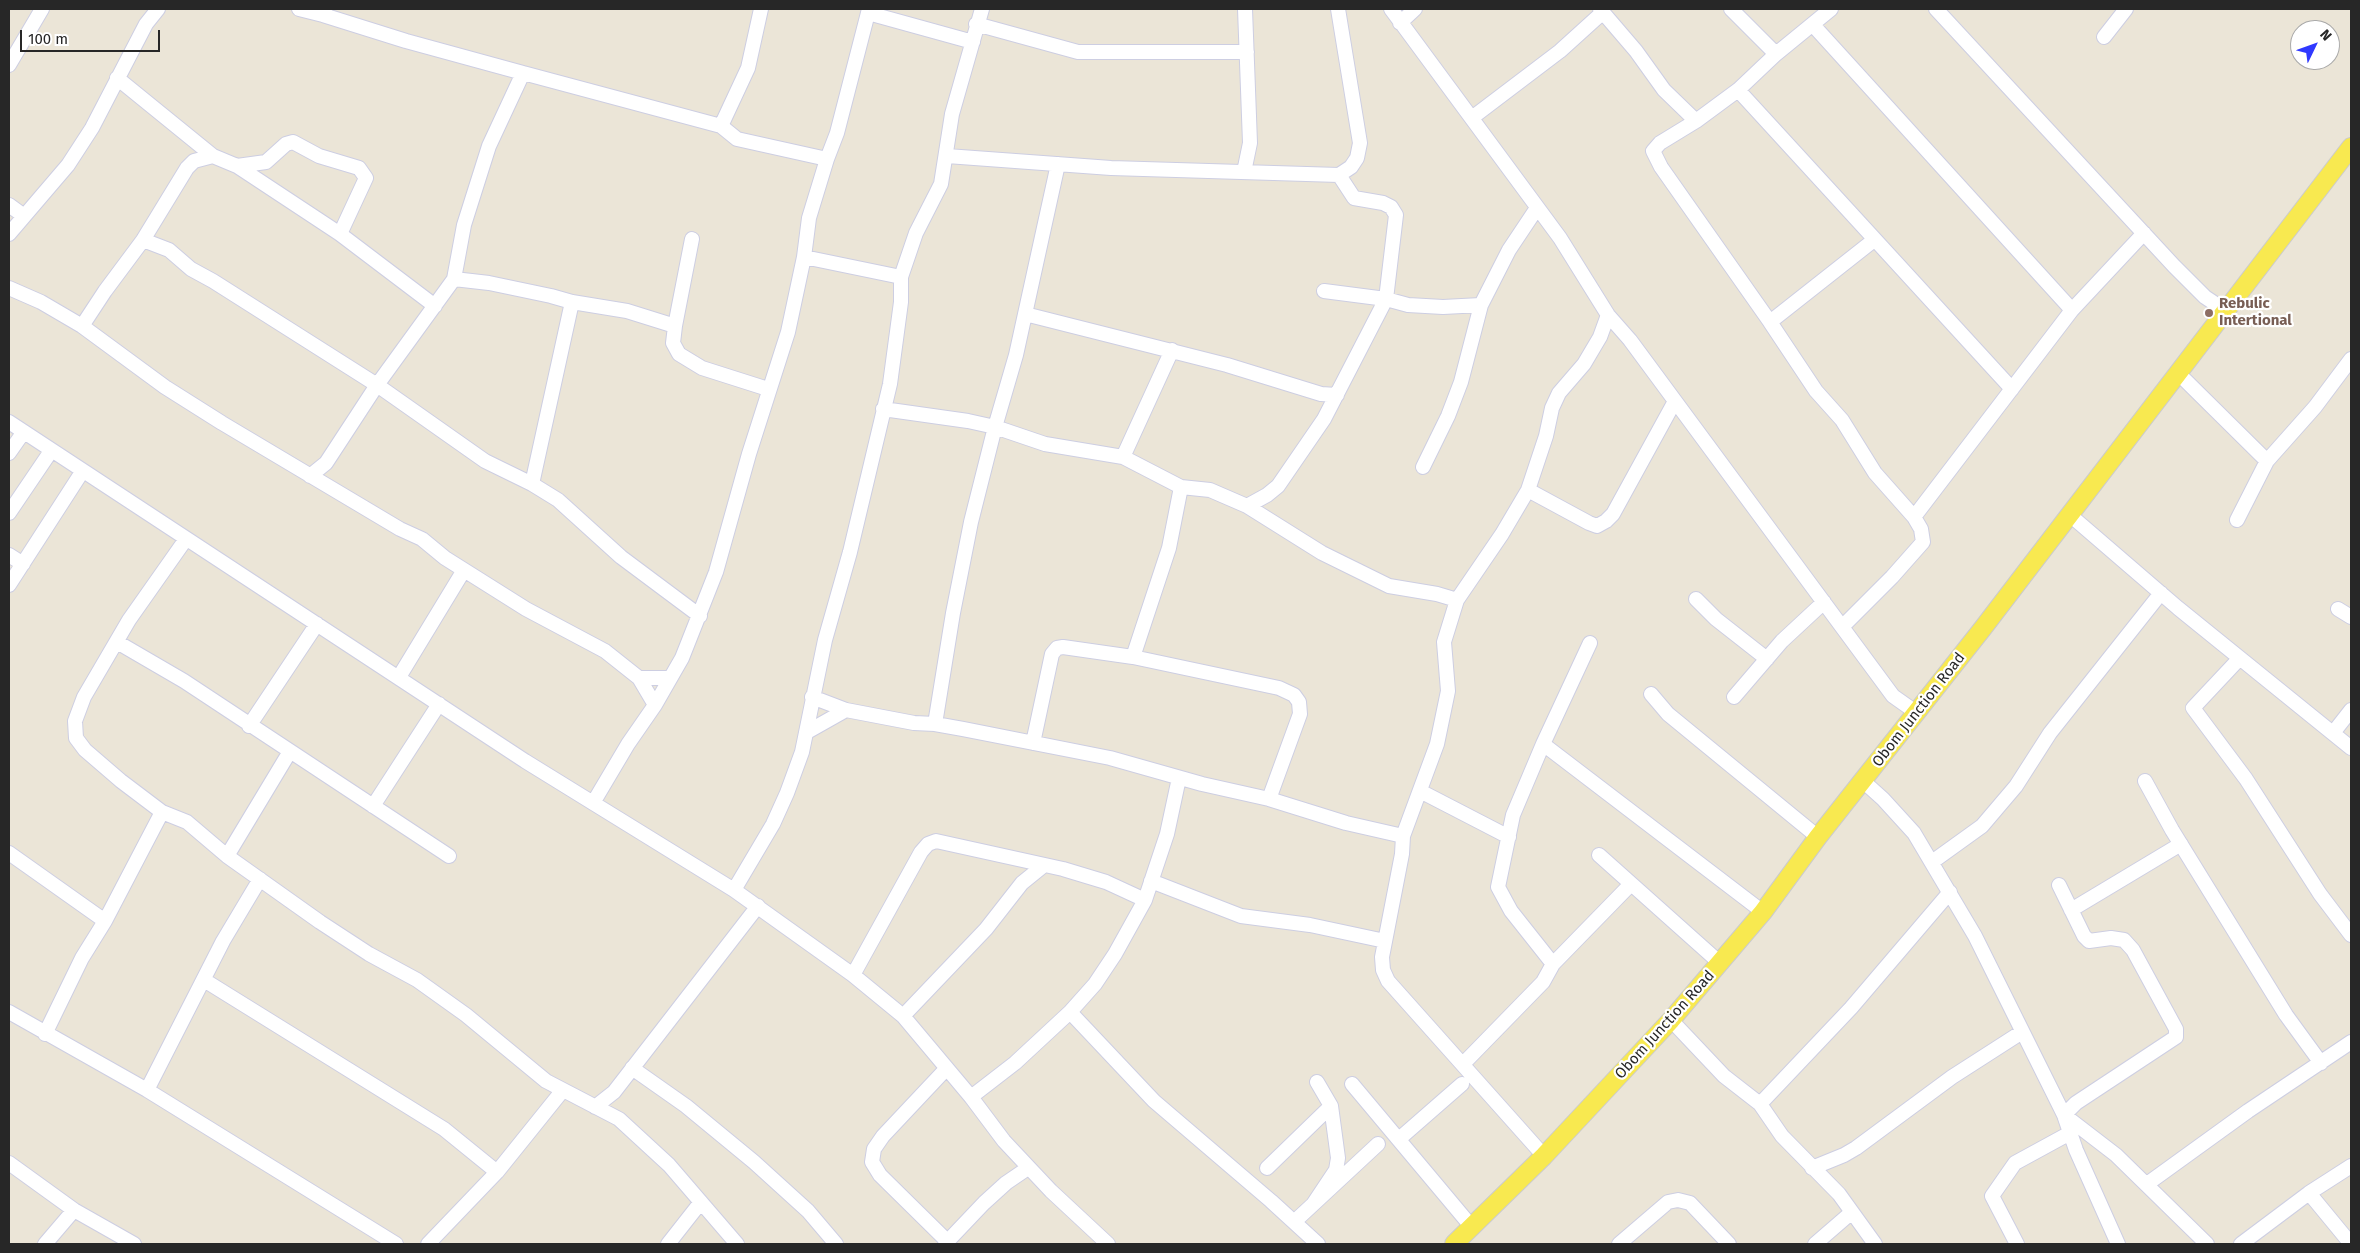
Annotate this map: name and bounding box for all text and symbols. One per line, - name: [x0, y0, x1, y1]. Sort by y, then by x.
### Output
- scale bar: [22, 20, 162, 52]
- north arrow: [2290, 20, 2340, 70]
- text: N: [2316, 26, 2335, 44]
- text: 100 m: [28, 30, 68, 48]
- place label: Rebulic Intertional: [2219, 295, 2292, 330]
- marker: Rebulic Intertional: [2203, 307, 2215, 319]
- street label: Obom Junction Road: [1869, 649, 1969, 771]
- street label: Obom Junction Road: [1612, 967, 1718, 1083]

